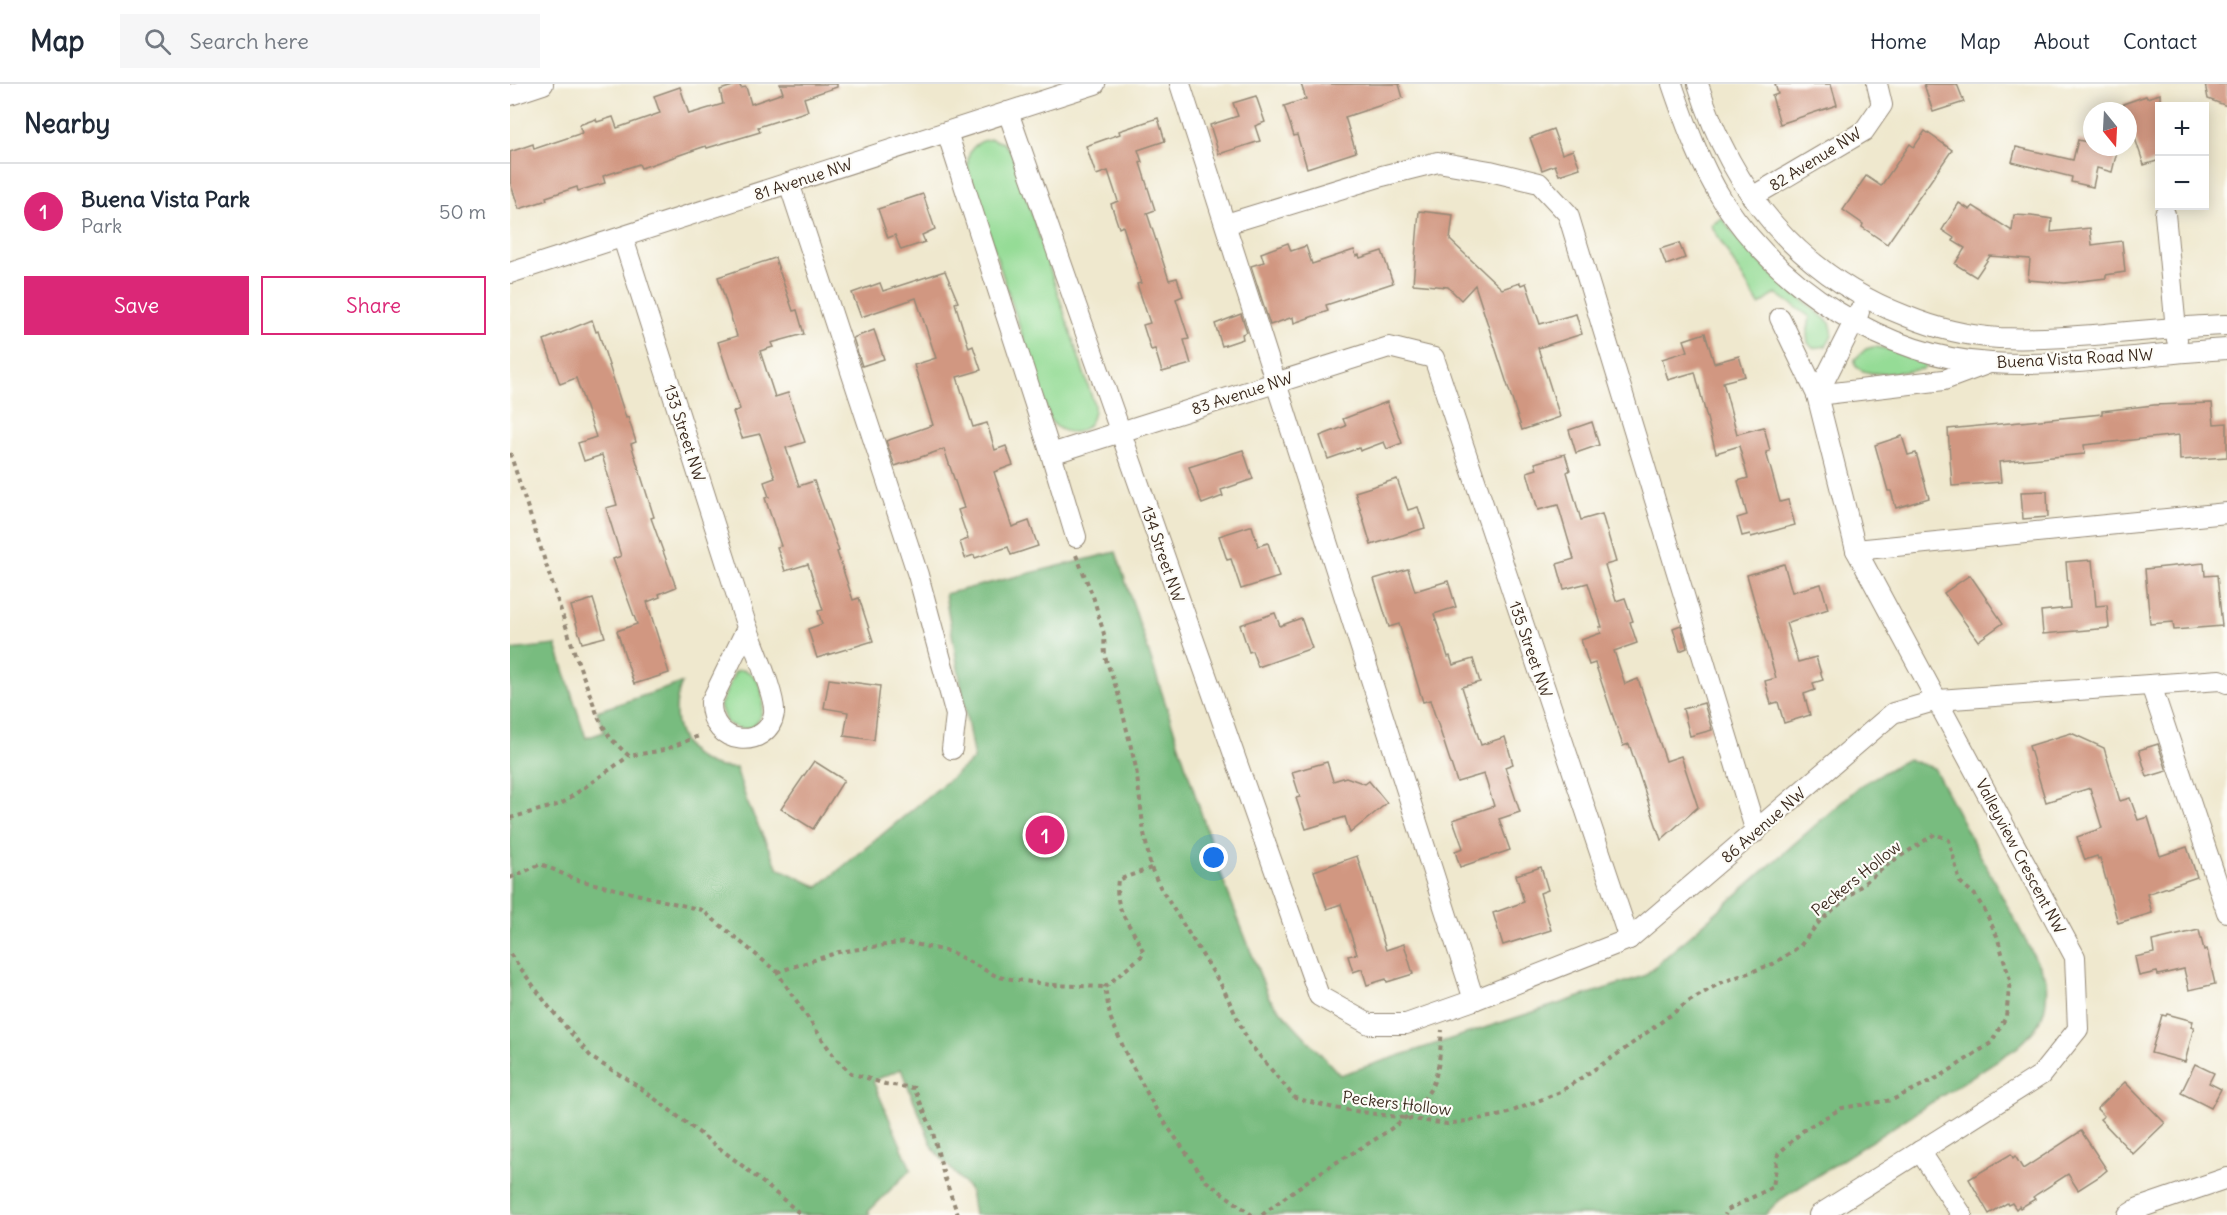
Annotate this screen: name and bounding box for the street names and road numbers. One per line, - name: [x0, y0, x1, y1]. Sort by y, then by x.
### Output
- street label: 82 Avenue NW: [1765, 123, 1865, 195]
- street label: 81 Avenue NW: [751, 154, 855, 204]
- street label: Buena Vista Road NW: [1996, 344, 2154, 372]
- street label: 83 Avenue NW: [1189, 367, 1296, 419]
- street label: 133 Street NW: [660, 382, 710, 484]
- street label: 134 Street NW: [1137, 503, 1189, 605]
- street label: 135 Street NW: [1505, 598, 1557, 700]
- street label: Valleyview Crescent NW: [1972, 775, 2071, 937]
- street label: 86 Avenue NW: [1717, 783, 1810, 867]
- street label: Peckers Hollow: [1807, 836, 1905, 920]
- street label: Peckers Hollow: [1342, 1086, 1453, 1120]

